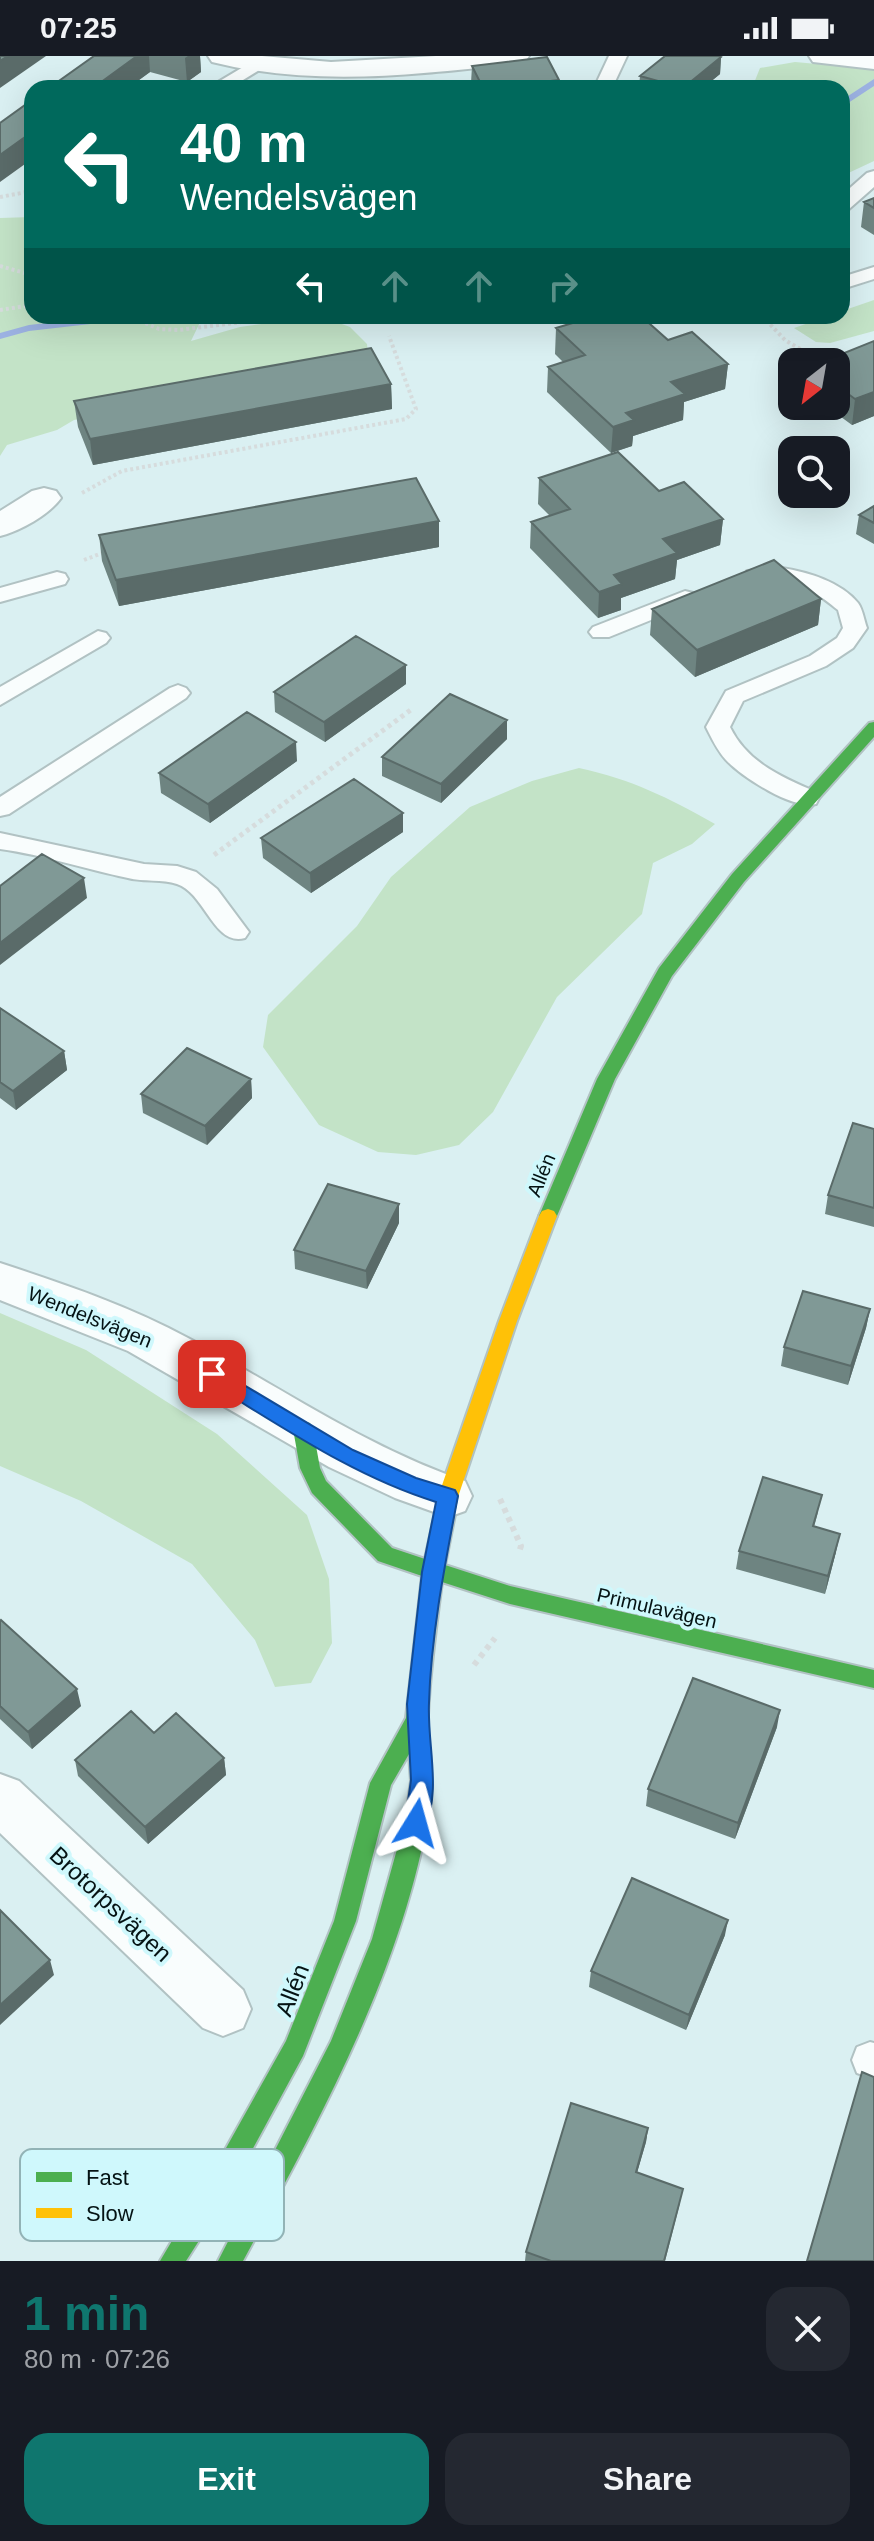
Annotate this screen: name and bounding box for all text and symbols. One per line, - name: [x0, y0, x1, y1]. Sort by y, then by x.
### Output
- text: 07:25: [40, 11, 117, 44]
- text: 40 m: [180, 111, 308, 174]
- icon: left: [48, 112, 152, 216]
- text: Wendelsvägen: [180, 177, 418, 218]
- icon: left: [289, 264, 333, 308]
- icon: ahead: [373, 264, 417, 308]
- icon: ahead: [457, 264, 501, 308]
- icon: right: [541, 264, 585, 308]
- north arrow: [778, 348, 850, 420]
- map controls: [778, 348, 850, 508]
- button: search: [778, 436, 850, 508]
- street label: Allén: [522, 1150, 560, 1200]
- street label: Wendelsvägen: [25, 1282, 155, 1352]
- pin: [178, 1340, 246, 1408]
- icon: arrive: [190, 1352, 234, 1396]
- street label: Primulavägen: [595, 1584, 719, 1632]
- position arrow: [374, 1781, 458, 1865]
- street label: Brotorpsvägen: [45, 1841, 177, 1967]
- street label: Allén: [270, 1960, 314, 2020]
- legend: [20, 2149, 284, 2241]
- text: Fast: [86, 2165, 129, 2190]
- text: Slow: [86, 2201, 134, 2226]
- text: 1 min: [24, 2287, 149, 2340]
- button: close: [766, 2287, 850, 2371]
- text: 80 m · 07:26: [24, 2344, 170, 2374]
- button: Exit: [24, 2433, 429, 2525]
- button: Share: [445, 2433, 850, 2525]

